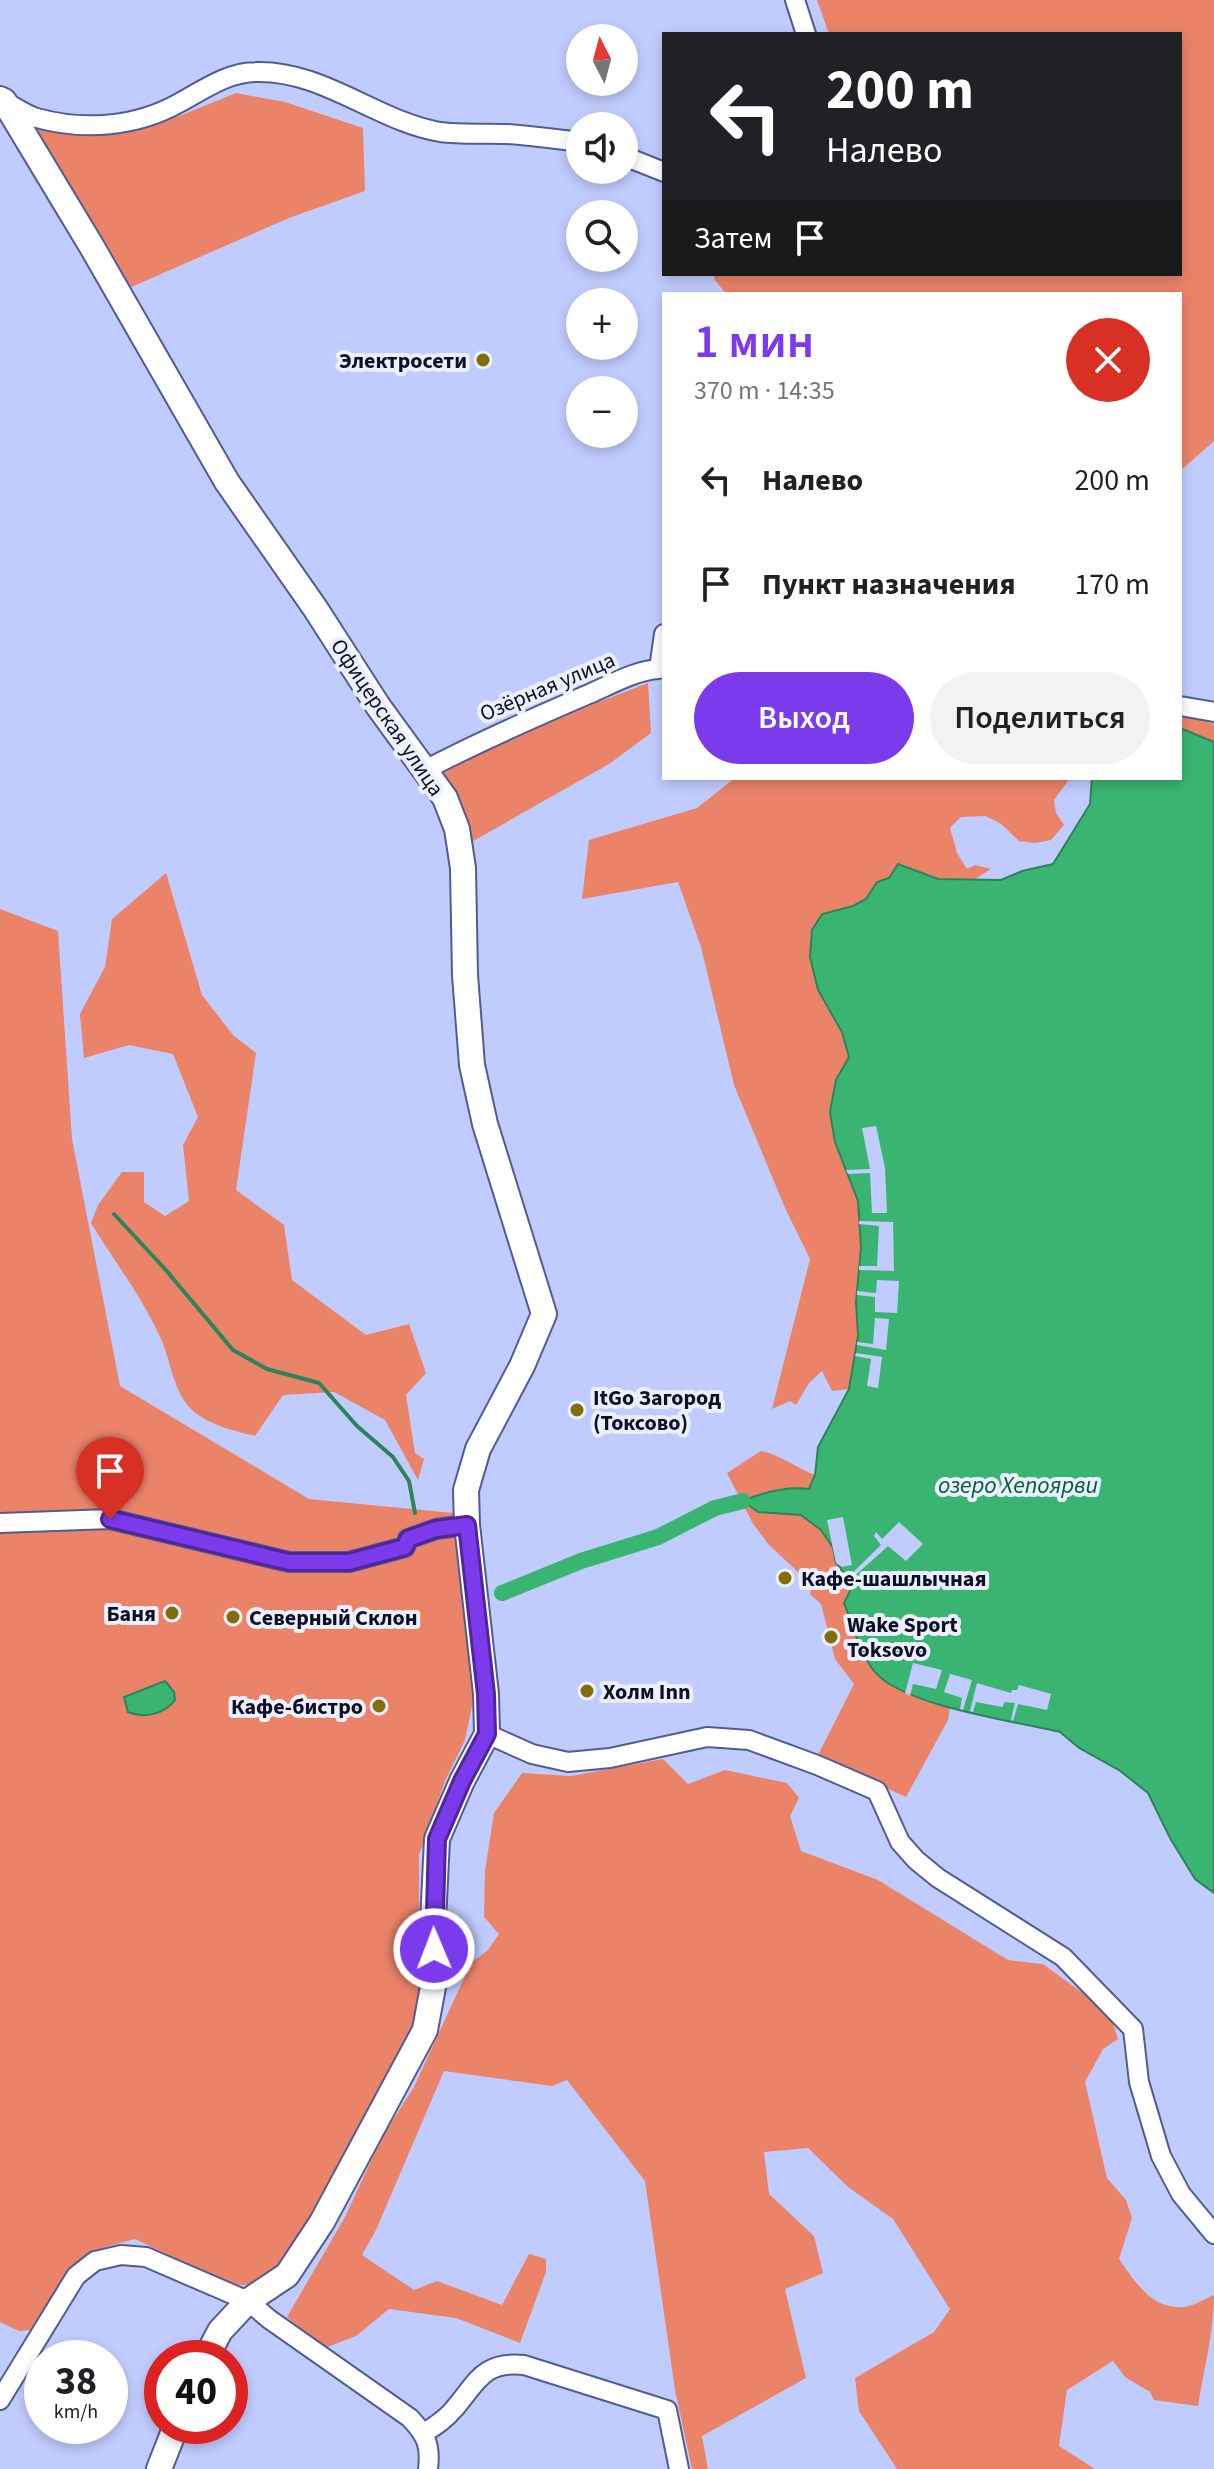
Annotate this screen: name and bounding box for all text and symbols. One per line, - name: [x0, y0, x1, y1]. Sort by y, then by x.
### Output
- north arrow: [566, 24, 638, 96]
- map controls: [566, 24, 638, 448]
- text: 200 m: [826, 51, 974, 130]
- icon: left: [694, 64, 798, 168]
- button: sound: [566, 112, 638, 184]
- text: Налево: [826, 125, 942, 176]
- button: search: [566, 200, 638, 272]
- icon: arrive: [788, 216, 832, 260]
- text: Затем: [694, 217, 772, 260]
- button: +: [566, 288, 638, 360]
- text: 1 мин: [694, 308, 814, 376]
- button: close: [1066, 318, 1150, 402]
- place label: Электросети: [339, 345, 467, 377]
- marker: Электросети: [474, 351, 492, 369]
- text: 370 m · 14:35: [694, 372, 835, 409]
- button: −: [566, 376, 638, 448]
- icon: left: [694, 458, 738, 502]
- text: Налево: [762, 459, 863, 502]
- text: 200 m: [1074, 459, 1150, 502]
- icon: arrive: [694, 562, 738, 606]
- text: Пункт назначения: [762, 563, 1016, 606]
- text: 170 m: [1074, 563, 1150, 606]
- street label: Офицерская улица: [323, 632, 452, 803]
- street label: Озёрная улица: [475, 644, 620, 730]
- button: Выход: [694, 672, 914, 764]
- button: Поделиться: [930, 672, 1150, 764]
- place label: ItGo Загород (Токсово): [593, 1382, 721, 1439]
- marker: ItGo Загород (Токсово): [568, 1401, 586, 1419]
- pin: [76, 1437, 144, 1519]
- icon: arrive: [88, 1449, 132, 1493]
- water label: озеро Хепоярви: [938, 1468, 1098, 1503]
- place label: Кафе-шашлычная: [801, 1563, 986, 1595]
- marker: Кафе-шашлычная: [776, 1569, 794, 1587]
- place label: Баня: [106, 1598, 156, 1630]
- place label: Северный Склон: [249, 1602, 418, 1634]
- marker: Баня: [163, 1604, 181, 1622]
- marker: Северный Склон: [224, 1608, 242, 1626]
- place label: Wake Sport Toksovo: [847, 1609, 958, 1666]
- marker: Wake Sport Toksovo: [822, 1628, 840, 1646]
- place label: Холм Inn: [603, 1676, 691, 1708]
- marker: Холм Inn: [578, 1682, 596, 1700]
- place label: Кафе-бистро: [231, 1691, 363, 1723]
- marker: Кафе-бистро: [370, 1697, 388, 1715]
- position arrow: [392, 1907, 476, 1991]
- speed limit sign: 40: [144, 2340, 248, 2444]
- text: 38: [55, 2353, 97, 2410]
- text: km/h: [54, 2398, 98, 2426]

